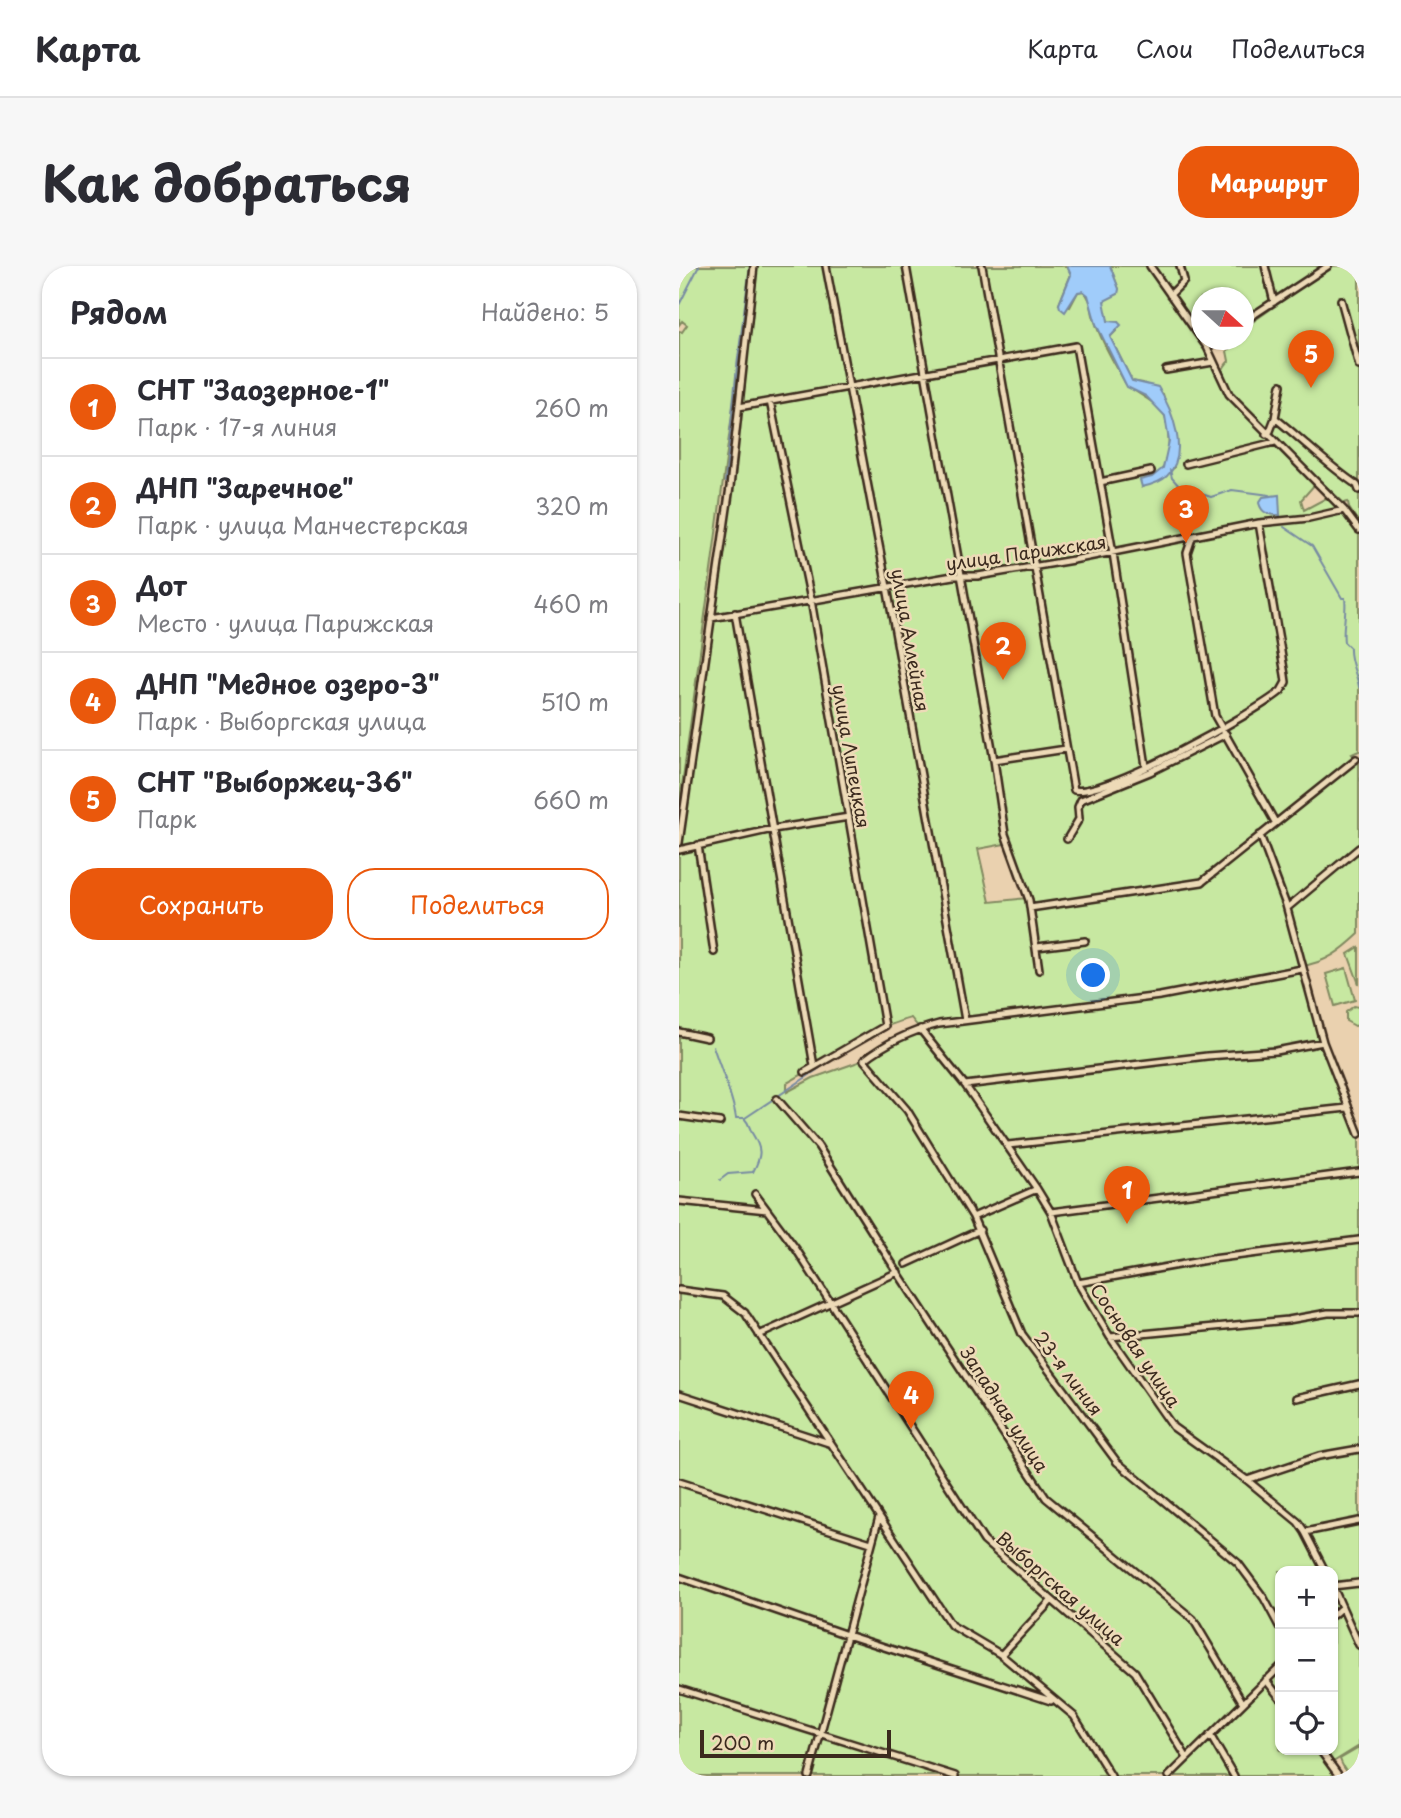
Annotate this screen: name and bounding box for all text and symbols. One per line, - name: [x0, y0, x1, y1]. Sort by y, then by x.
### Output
- text: Карта: [35, 23, 141, 73]
- text: Карта: [1027, 30, 1098, 66]
- text: Слои: [1136, 30, 1193, 66]
- text: Поделиться: [1231, 30, 1366, 66]
- text: Как добраться: [42, 145, 412, 219]
- button: Маршрут: [1178, 146, 1359, 218]
- north arrow: [1191, 287, 1254, 350]
- text: Рядом: [70, 289, 168, 334]
- text: Найдено: 5: [481, 294, 609, 329]
- pin: 5: [1288, 330, 1334, 388]
- text: СНТ "Заозерное-1": [137, 370, 389, 409]
- text: 1: [88, 390, 99, 425]
- text: 260 m: [534, 390, 609, 425]
- text: Парк · 17-я линия: [137, 409, 337, 444]
- text: ДНП "Заречное": [137, 468, 354, 507]
- pin: 3: [1163, 485, 1209, 543]
- text: 2: [85, 488, 101, 523]
- text: 320 m: [535, 488, 609, 523]
- text: Парк · улица Манчестерская: [137, 507, 469, 542]
- street label: улица Парижская: [944, 527, 1108, 577]
- text: Дот: [137, 566, 187, 605]
- street label: улица Аллейная: [885, 566, 937, 714]
- text: 3: [85, 586, 101, 621]
- text: 460 m: [534, 586, 609, 621]
- text: Место · улица Парижская: [137, 605, 434, 640]
- pin: 2: [980, 622, 1026, 680]
- text: ДНП "Медное озеро-3": [137, 664, 440, 703]
- street label: улица Липецкая: [826, 682, 878, 830]
- text: 4: [85, 684, 101, 719]
- text: 510 m: [540, 684, 609, 719]
- text: Парк · Выборгская улица: [137, 703, 426, 738]
- text: СНТ "Выборжец-36": [137, 762, 413, 801]
- text: 5: [86, 782, 100, 817]
- text: 660 m: [533, 782, 609, 817]
- text: Парк: [137, 801, 196, 836]
- button: Сохранить: [70, 868, 333, 940]
- button: Поделиться: [347, 868, 609, 940]
- your location: [1076, 958, 1110, 992]
- pin: 1: [1104, 1166, 1150, 1224]
- street label: Сосновая улица: [1084, 1277, 1188, 1413]
- street label: 23-я линия: [1028, 1325, 1110, 1421]
- street label: Западная улица: [954, 1341, 1056, 1478]
- pin: 4: [888, 1371, 934, 1429]
- street label: Выборгская улица: [991, 1524, 1132, 1652]
- map controls: [1275, 1566, 1338, 1755]
- button: +: [1275, 1566, 1338, 1629]
- button: −: [1275, 1629, 1338, 1692]
- button: locate: [1275, 1692, 1338, 1755]
- scale bar: [700, 1727, 891, 1759]
- text: 200 m: [711, 1728, 774, 1756]

